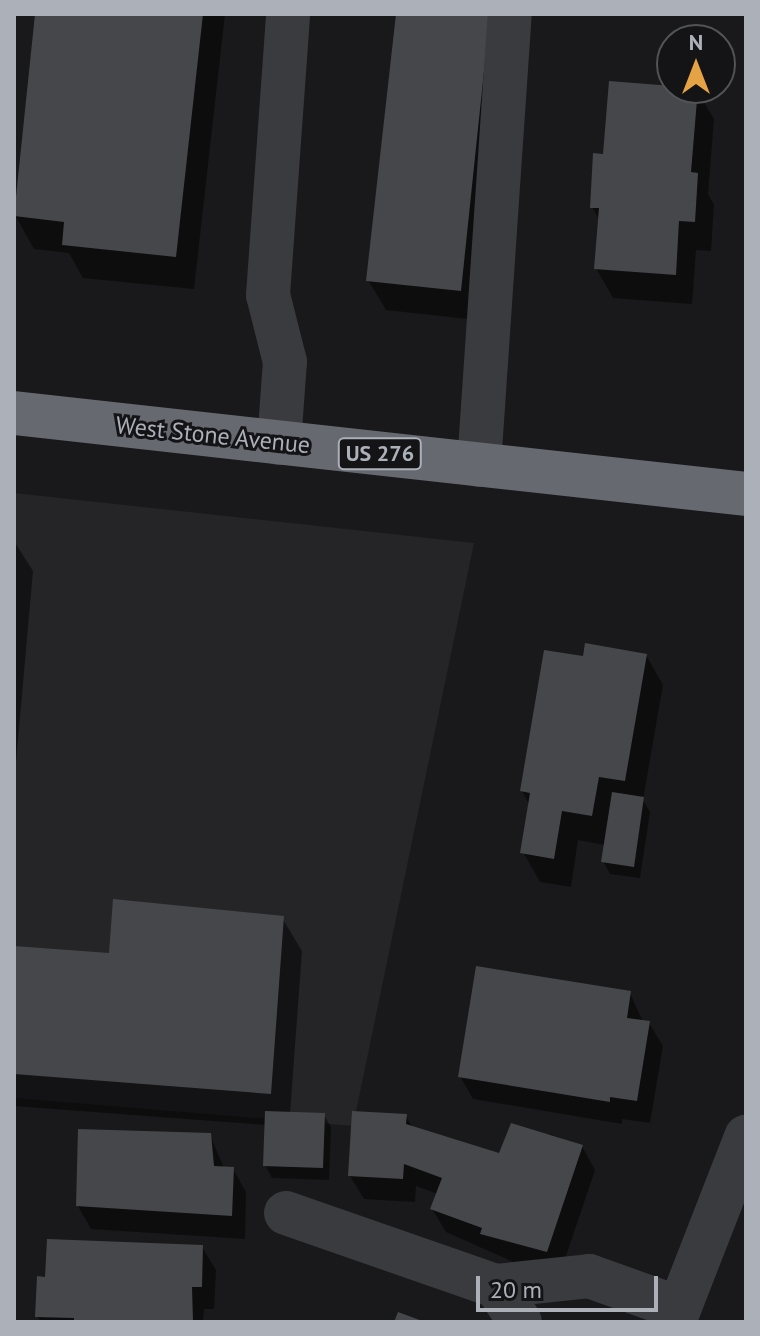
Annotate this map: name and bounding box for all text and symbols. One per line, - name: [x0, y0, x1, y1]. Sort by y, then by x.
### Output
- north arrow: [656, 24, 736, 104]
- text: N: [689, 28, 703, 56]
- street label: West Stone Avenue: [114, 410, 312, 460]
- road number: US 276: [336, 436, 424, 472]
- scale bar: [480, 1260, 662, 1310]
- text: 20 m: [490, 1274, 542, 1305]

